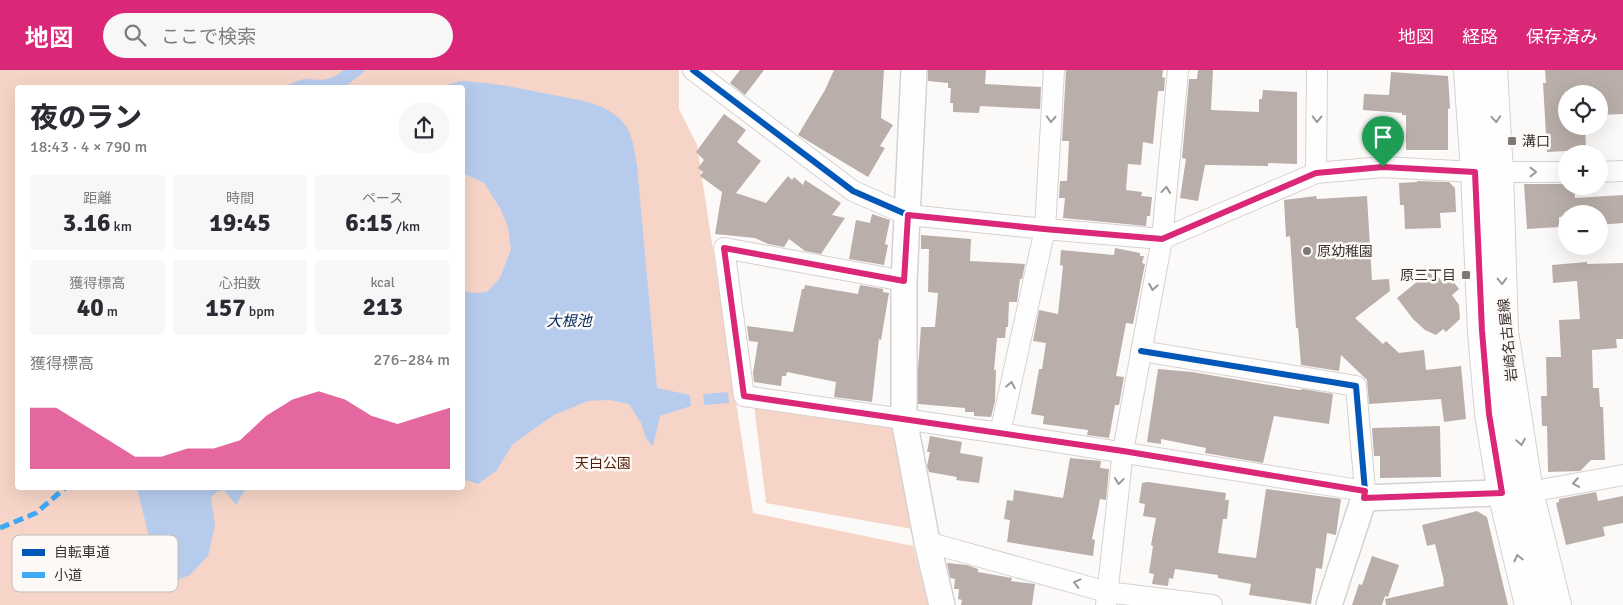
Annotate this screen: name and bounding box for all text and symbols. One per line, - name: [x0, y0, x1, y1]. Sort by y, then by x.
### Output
- search box: [103, 13, 453, 58]
- icon: search: [121, 21, 149, 49]
- text: 地図: [25, 23, 73, 53]
- text: ここで検索: [161, 25, 256, 49]
- text: 地図: [1398, 26, 1434, 48]
- text: 経路: [1462, 26, 1498, 48]
- text: 保存済み: [1526, 26, 1598, 48]
- map controls: [1558, 85, 1608, 255]
- button: locate: [1558, 85, 1608, 135]
- text: 夜のラン: [30, 101, 142, 135]
- button: share: [398, 102, 450, 154]
- one-way arrow: [1046, 115, 1057, 123]
- one-way arrow: [1311, 115, 1322, 123]
- one-way arrow: [1490, 115, 1501, 123]
- pin: [1362, 116, 1404, 167]
- icon: arrive: [1369, 123, 1397, 151]
- place label: 溝口: [1522, 133, 1550, 150]
- marker: 溝口: [1506, 135, 1518, 147]
- text: 18:43 · 4 × 790 m: [30, 137, 147, 157]
- button: +: [1558, 145, 1608, 195]
- one-way arrow: [1530, 167, 1537, 177]
- one-way arrow: [1160, 186, 1171, 194]
- text: 距離: [83, 190, 111, 207]
- text: 時間: [226, 190, 254, 207]
- text: ペース: [362, 190, 403, 207]
- button: −: [1558, 205, 1608, 255]
- text: 3.16: [63, 207, 111, 238]
- text: 19:45: [209, 207, 271, 238]
- text: 6:15: [345, 207, 393, 238]
- text: km: [111, 218, 132, 235]
- text: /km: [393, 218, 420, 235]
- place label: 原幼稚園: [1317, 243, 1373, 260]
- marker: 原幼稚園: [1301, 245, 1313, 257]
- place label: 原三丁目: [1400, 267, 1456, 284]
- marker: 原三丁目: [1460, 269, 1472, 281]
- text: kcal: [370, 274, 395, 291]
- text: 獲得標高: [69, 275, 125, 292]
- text: 心拍数: [219, 275, 261, 292]
- one-way arrow: [1497, 277, 1508, 285]
- one-way arrow: [1148, 282, 1158, 291]
- text: 213: [362, 291, 403, 322]
- text: 40: [77, 292, 104, 323]
- text: 157: [205, 292, 246, 323]
- street label: 岩崎名古屋線: [1495, 297, 1521, 383]
- text: m: [104, 303, 118, 320]
- text: bpm: [246, 303, 275, 320]
- water label: 大根池: [546, 312, 593, 330]
- text: 276–284 m: [373, 350, 450, 370]
- text: 獲得標高: [30, 354, 94, 374]
- one-way arrow: [1005, 381, 1016, 389]
- one-way arrow: [1516, 438, 1526, 446]
- park label: 天白公園: [575, 455, 631, 472]
- one-way arrow: [1114, 478, 1125, 486]
- one-way arrow: [1572, 478, 1580, 488]
- legend: [12, 535, 178, 592]
- text: 自転車道: [54, 544, 110, 561]
- one-way arrow: [1513, 553, 1524, 562]
- text: 小道: [54, 567, 82, 584]
- one-way arrow: [1074, 579, 1082, 589]

